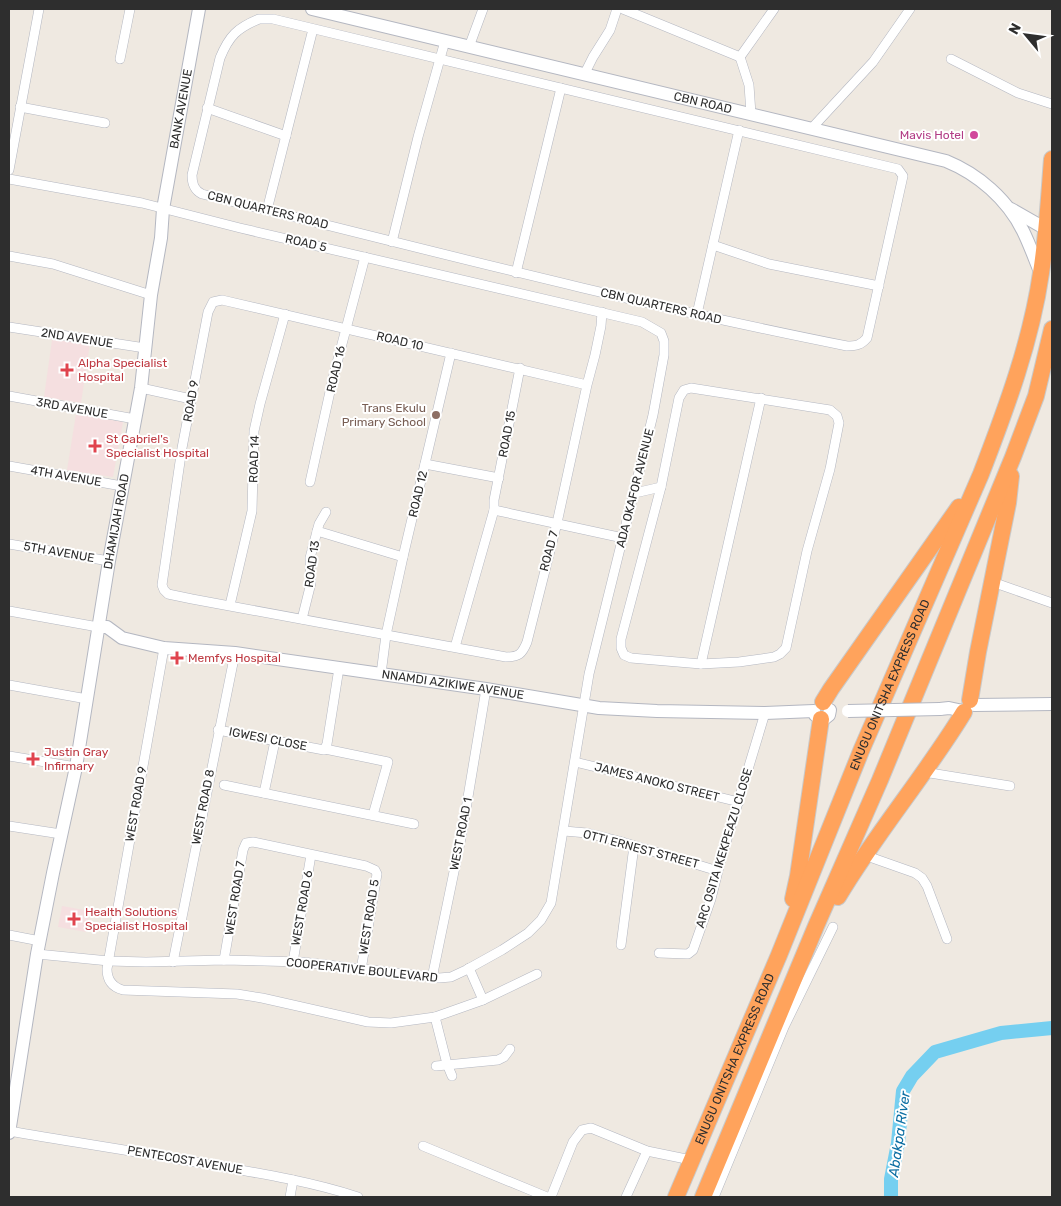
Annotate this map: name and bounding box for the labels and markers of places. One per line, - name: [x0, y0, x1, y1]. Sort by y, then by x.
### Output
- place label: Mavis Hotel: [900, 128, 964, 142]
- marker: Mavis Hotel: [968, 129, 980, 141]
- place label: Alpha Specialist Hospital: [78, 356, 167, 384]
- marker: Alpha Specialist Hospital: [60, 363, 74, 377]
- place label: Trans Ekulu Primary School: [342, 401, 426, 429]
- marker: Trans Ekulu Primary School: [430, 409, 442, 421]
- place label: St Gabriel's Specialist Hospital: [106, 432, 209, 460]
- marker: St Gabriel's Specialist Hospital: [88, 439, 102, 453]
- marker: Memfys Hospital: [170, 651, 184, 665]
- place label: Memfys Hospital: [188, 651, 281, 665]
- place label: Justin Gray Infirmary: [44, 745, 109, 773]
- marker: Justin Gray Infirmary: [26, 752, 40, 766]
- place label: Health Solutions Specialist Hospital: [85, 905, 188, 933]
- marker: Health Solutions Specialist Hospital: [67, 912, 81, 926]

